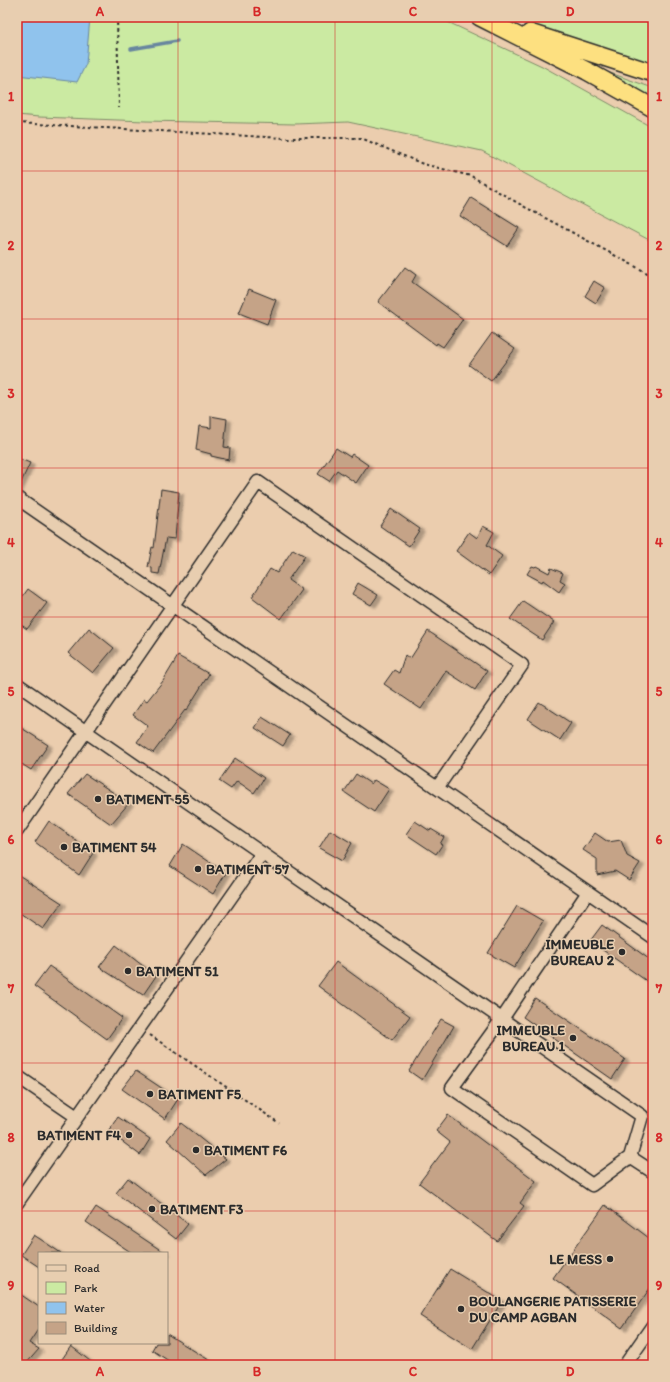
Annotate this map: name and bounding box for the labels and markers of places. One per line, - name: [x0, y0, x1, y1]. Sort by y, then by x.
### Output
- place label: BATIMENT 55: [106, 791, 190, 808]
- marker: BATIMENT 55: [93, 794, 103, 804]
- place label: BATIMENT 54: [72, 839, 157, 856]
- marker: BATIMENT 54: [59, 842, 69, 852]
- place label: BATIMENT 57: [206, 861, 289, 878]
- marker: BATIMENT 57: [193, 864, 203, 874]
- place label: IMMEUBLE BUREAU 2: [545, 936, 615, 969]
- marker: IMMEUBLE BUREAU 2: [617, 947, 627, 957]
- place label: BATIMENT 51: [136, 963, 219, 980]
- marker: BATIMENT 51: [123, 966, 133, 976]
- place label: IMMEUBLE BUREAU 1: [496, 1022, 566, 1055]
- marker: IMMEUBLE BUREAU 1: [568, 1033, 578, 1043]
- place label: BATIMENT F5: [158, 1086, 242, 1103]
- marker: BATIMENT F5: [145, 1089, 155, 1099]
- place label: BATIMENT F4: [37, 1127, 122, 1144]
- marker: BATIMENT F4: [124, 1130, 134, 1140]
- place label: BATIMENT F6: [204, 1142, 288, 1159]
- marker: BATIMENT F6: [191, 1145, 201, 1155]
- place label: BATIMENT F3: [160, 1201, 244, 1218]
- marker: BATIMENT F3: [147, 1204, 157, 1214]
- place label: LE MESS: [549, 1251, 602, 1268]
- marker: LE MESS: [605, 1254, 615, 1264]
- place label: BOULANGERIE PATISSERIE DU CAMP AGBAN: [469, 1293, 637, 1326]
- marker: BOULANGERIE PATISSERIE DU CAMP AGBAN: [456, 1304, 466, 1314]

